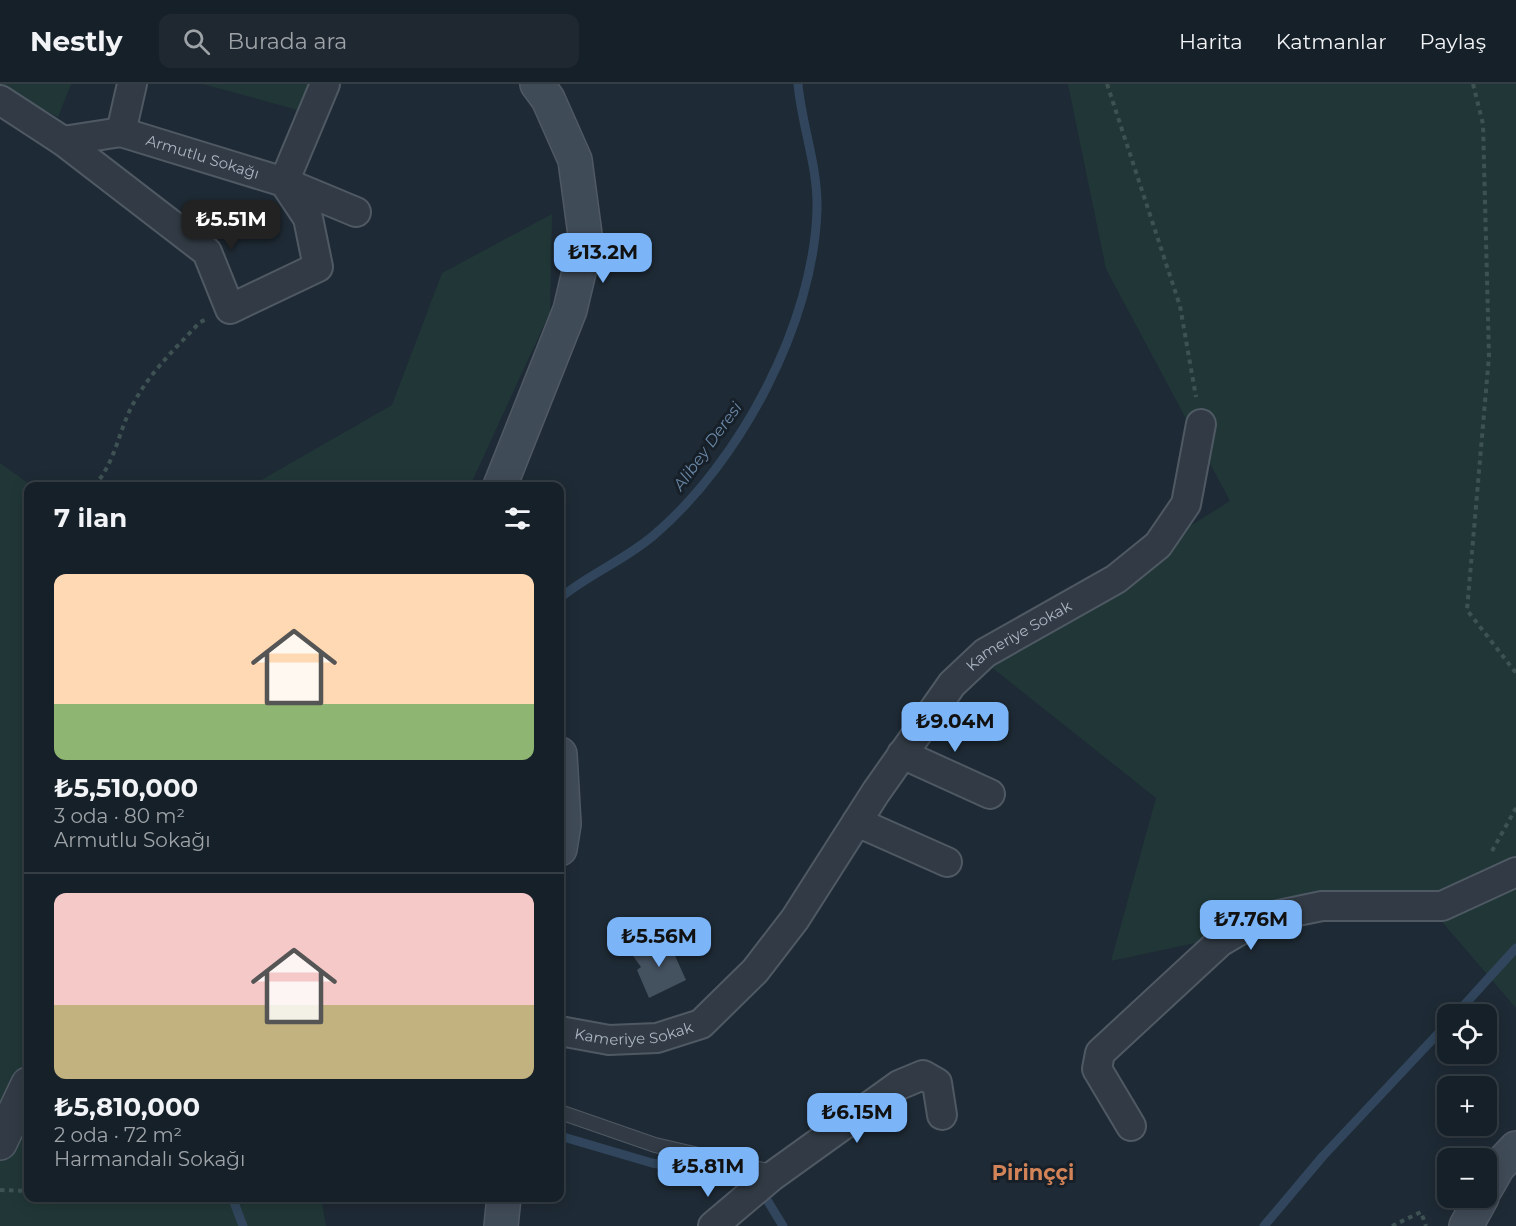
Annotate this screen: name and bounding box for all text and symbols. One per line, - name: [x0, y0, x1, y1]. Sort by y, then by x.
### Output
- search box: [159, 14, 579, 68]
- text: Nestly: [30, 24, 123, 58]
- icon: search: [180, 25, 213, 58]
- text: Burada ara: [228, 28, 347, 55]
- text: Harita: [1179, 29, 1243, 54]
- text: Katmanlar: [1276, 29, 1387, 54]
- text: Paylaş: [1420, 29, 1486, 54]
- street label: Armutlu Sokağı: [144, 130, 262, 183]
- pin: ₺5.51M: [182, 200, 280, 251]
- text: ₺5.51M: [195, 207, 267, 231]
- pin: ₺13.2M: [554, 233, 652, 284]
- text: ₺13.2M: [568, 240, 638, 264]
- water label: Alibey Deresi: [668, 398, 746, 495]
- text: 7 ilan: [54, 502, 127, 534]
- icon: filters: [501, 502, 534, 535]
- street label: Kameriye Sokak: [962, 596, 1075, 675]
- icon: home: [240, 613, 348, 721]
- pin: ₺9.04M: [906, 702, 1004, 753]
- text: ₺9.04M: [916, 709, 994, 733]
- text: ₺5,510,000: [54, 772, 198, 804]
- text: 3 oda · 80 m²: [54, 804, 185, 828]
- text: Armutlu Sokağı: [54, 828, 211, 852]
- pin: ₺7.76M: [1202, 900, 1300, 951]
- text: ₺7.76M: [1214, 907, 1288, 931]
- pin: ₺5.56M: [610, 917, 708, 968]
- text: ₺5.56M: [621, 924, 697, 948]
- icon: home: [240, 932, 348, 1040]
- map controls: [1437, 1004, 1497, 1208]
- button: locate: [1437, 1004, 1497, 1064]
- street label: Kameriye Sokak: [573, 1017, 695, 1049]
- button: +: [1437, 1076, 1497, 1136]
- text: ₺5,810,000: [54, 1091, 200, 1123]
- pin: ₺6.15M: [808, 1093, 906, 1144]
- text: ₺6.15M: [821, 1100, 893, 1124]
- text: 2 oda · 72 m²: [54, 1123, 182, 1147]
- text: Harmandalı Sokağı: [54, 1147, 245, 1171]
- pin: ₺5.81M: [659, 1147, 757, 1198]
- button: −: [1437, 1148, 1497, 1208]
- text: ₺5.81M: [672, 1154, 744, 1178]
- district label: Pirinççi: [992, 1160, 1074, 1185]

